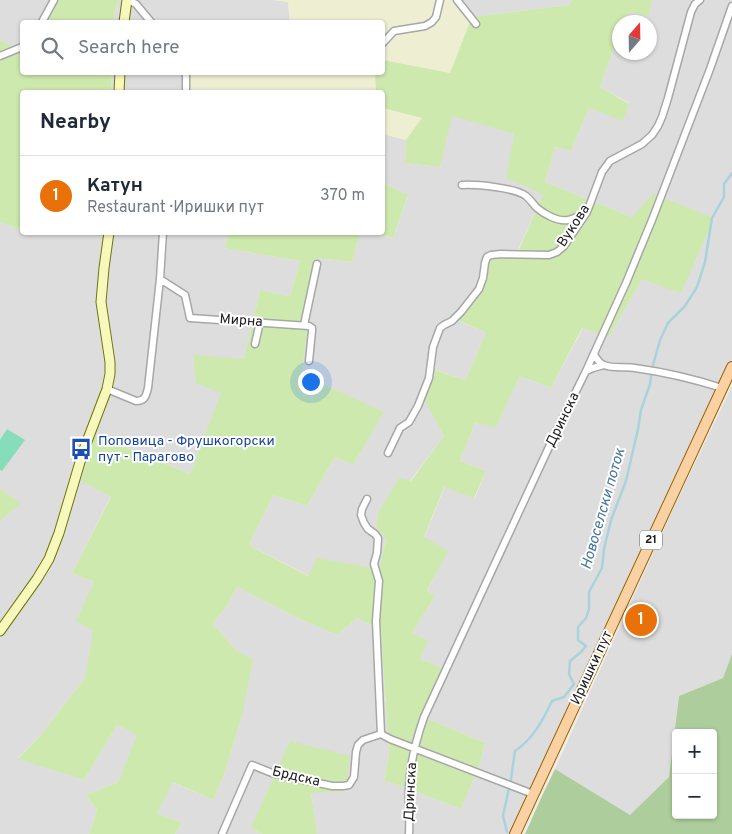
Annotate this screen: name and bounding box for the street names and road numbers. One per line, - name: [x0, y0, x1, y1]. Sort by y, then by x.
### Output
- street label: Вукова: [554, 202, 594, 250]
- street label: Мирна: [219, 311, 263, 331]
- street label: Дринска: [542, 390, 584, 450]
- road number: 21: [640, 530, 662, 550]
- street label: Иришки пут: [568, 628, 616, 708]
- street label: Дринска: [401, 762, 421, 822]
- street label: Брдска: [270, 763, 322, 791]

